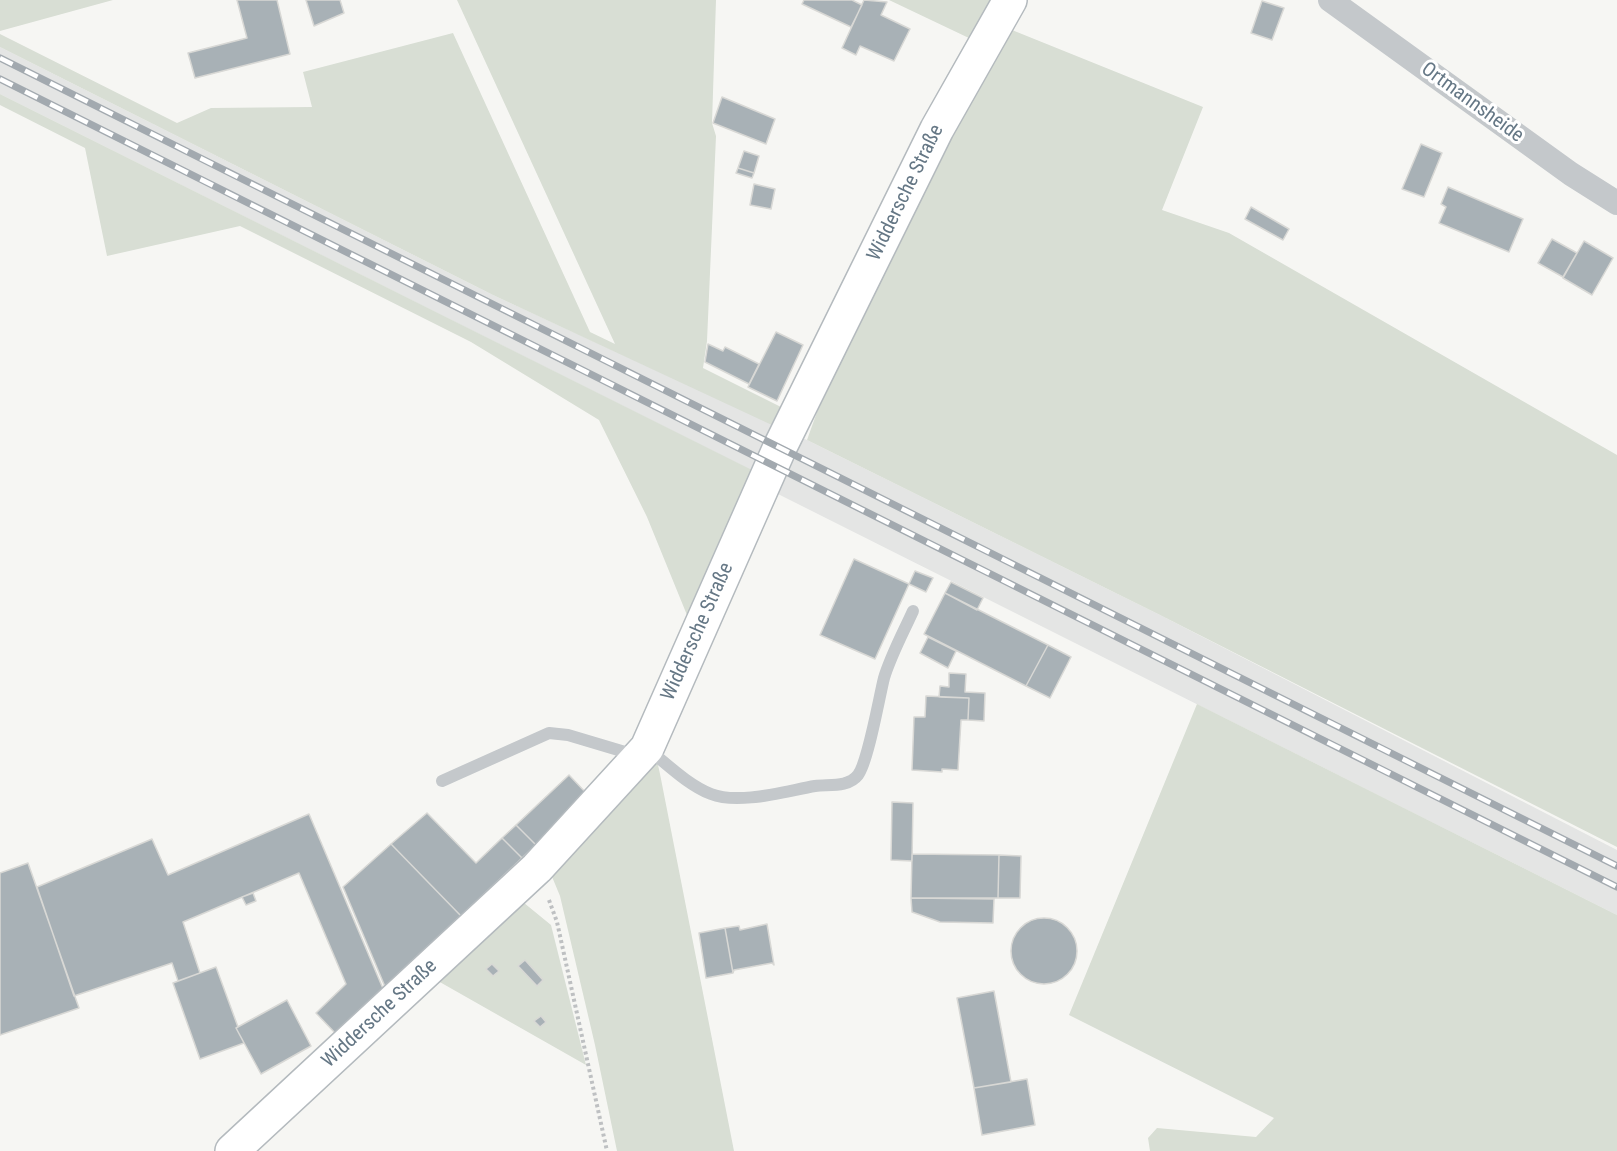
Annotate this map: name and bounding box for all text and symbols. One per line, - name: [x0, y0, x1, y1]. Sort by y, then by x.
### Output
- street label: Ortmannsheide: [1416, 58, 1528, 148]
- street label: Widdersche Straße: [863, 121, 949, 265]
- street label: Widdersche Straße: [657, 559, 739, 705]
- street label: Widdersche Straße: [318, 955, 442, 1073]

